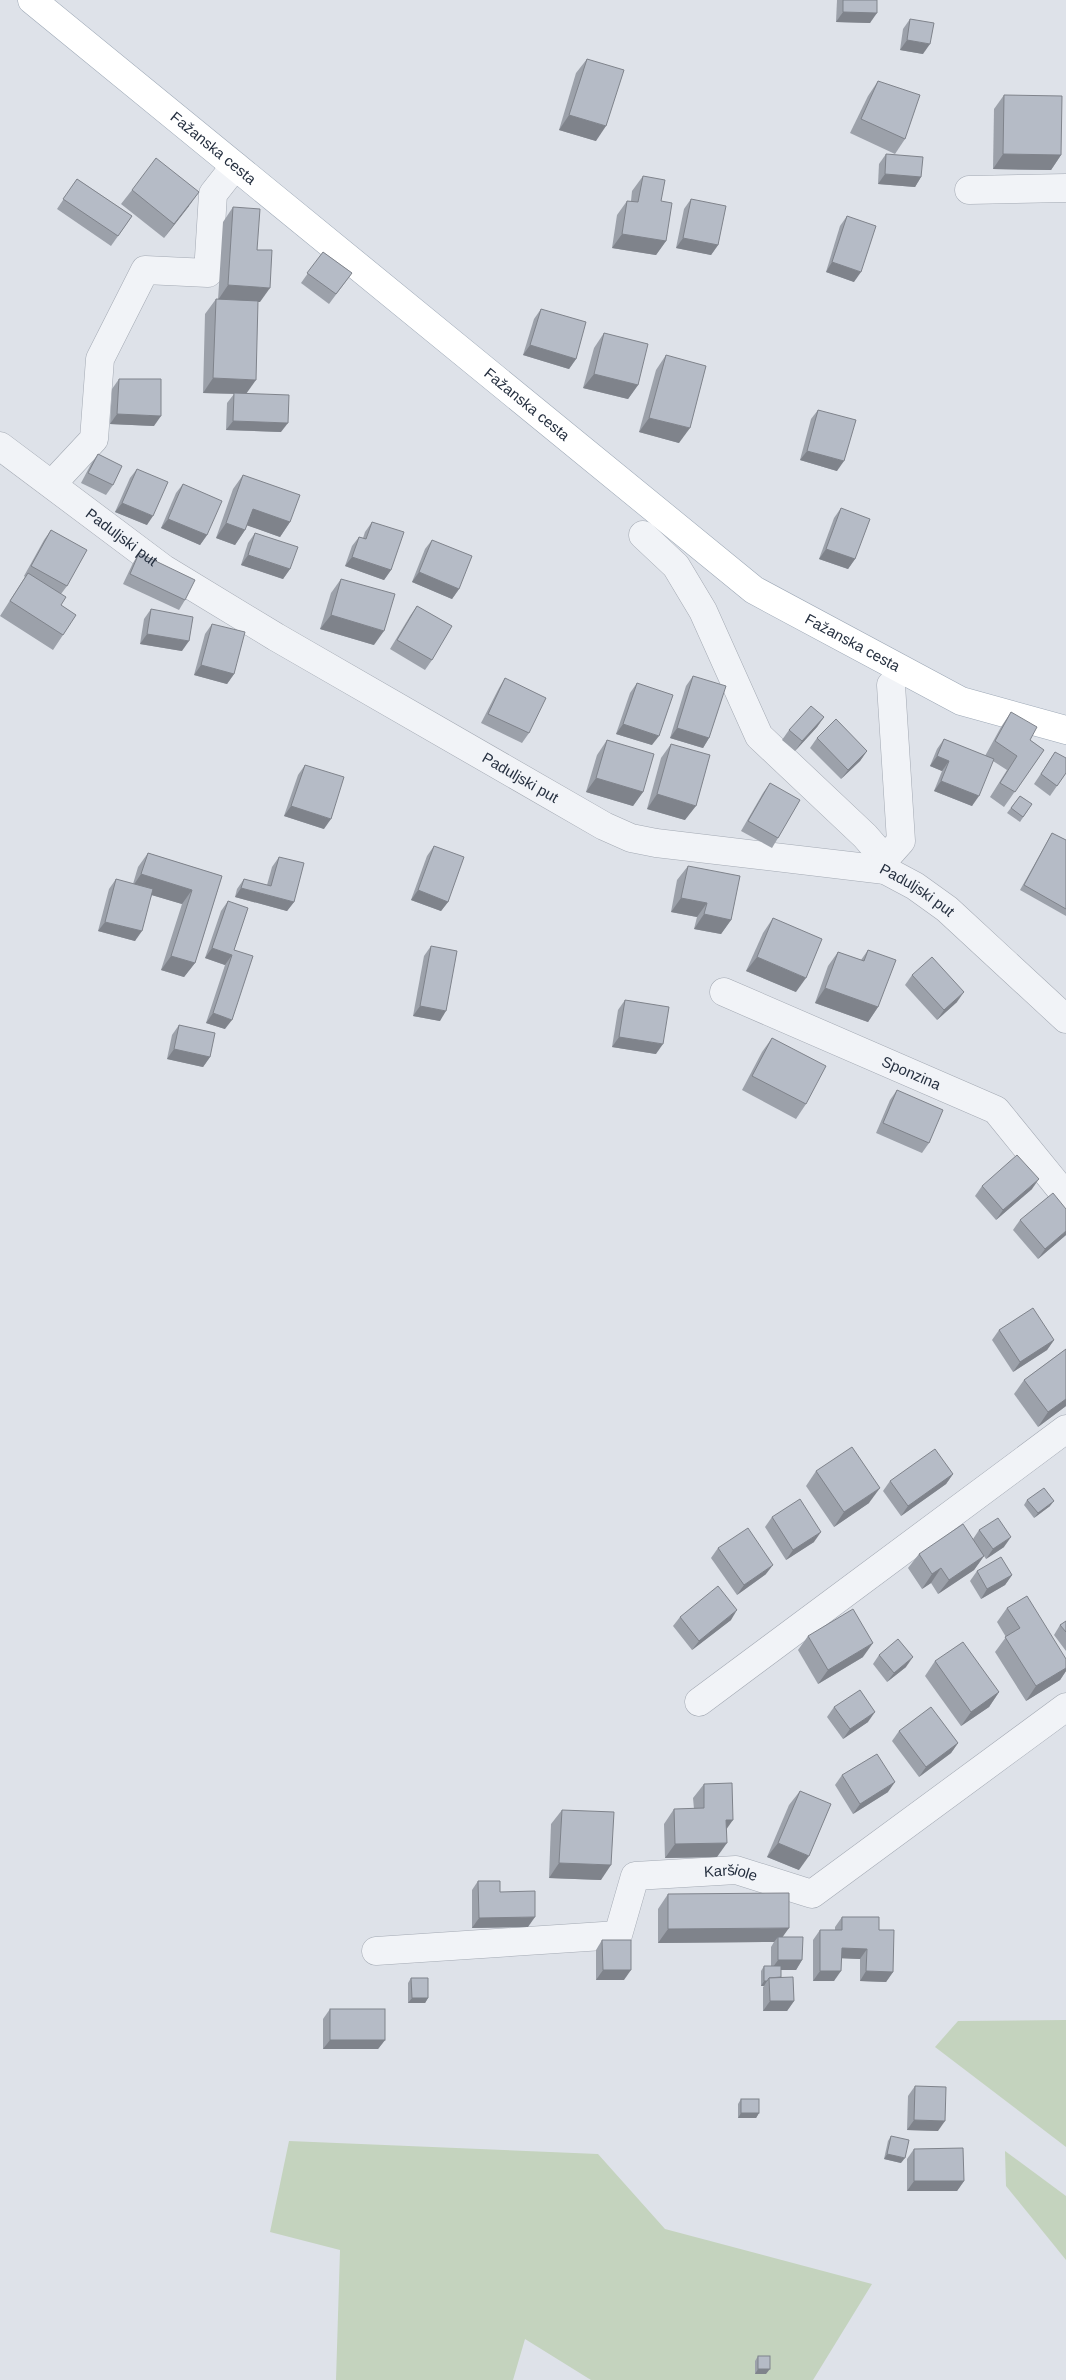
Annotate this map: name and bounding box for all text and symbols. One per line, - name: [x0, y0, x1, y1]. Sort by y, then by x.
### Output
- street label: Fažanska cesta: [167, 108, 260, 188]
- street label: Fažanska cesta: [481, 364, 574, 444]
- street label: Paduljski put: [83, 504, 162, 570]
- street label: Fažanska cesta: [802, 610, 903, 675]
- street label: Paduljski put: [479, 749, 562, 806]
- street label: Paduljski put: [877, 860, 959, 920]
- street label: Sponzina: [879, 1052, 944, 1093]
- street label: Karšiole: [703, 1861, 760, 1884]

